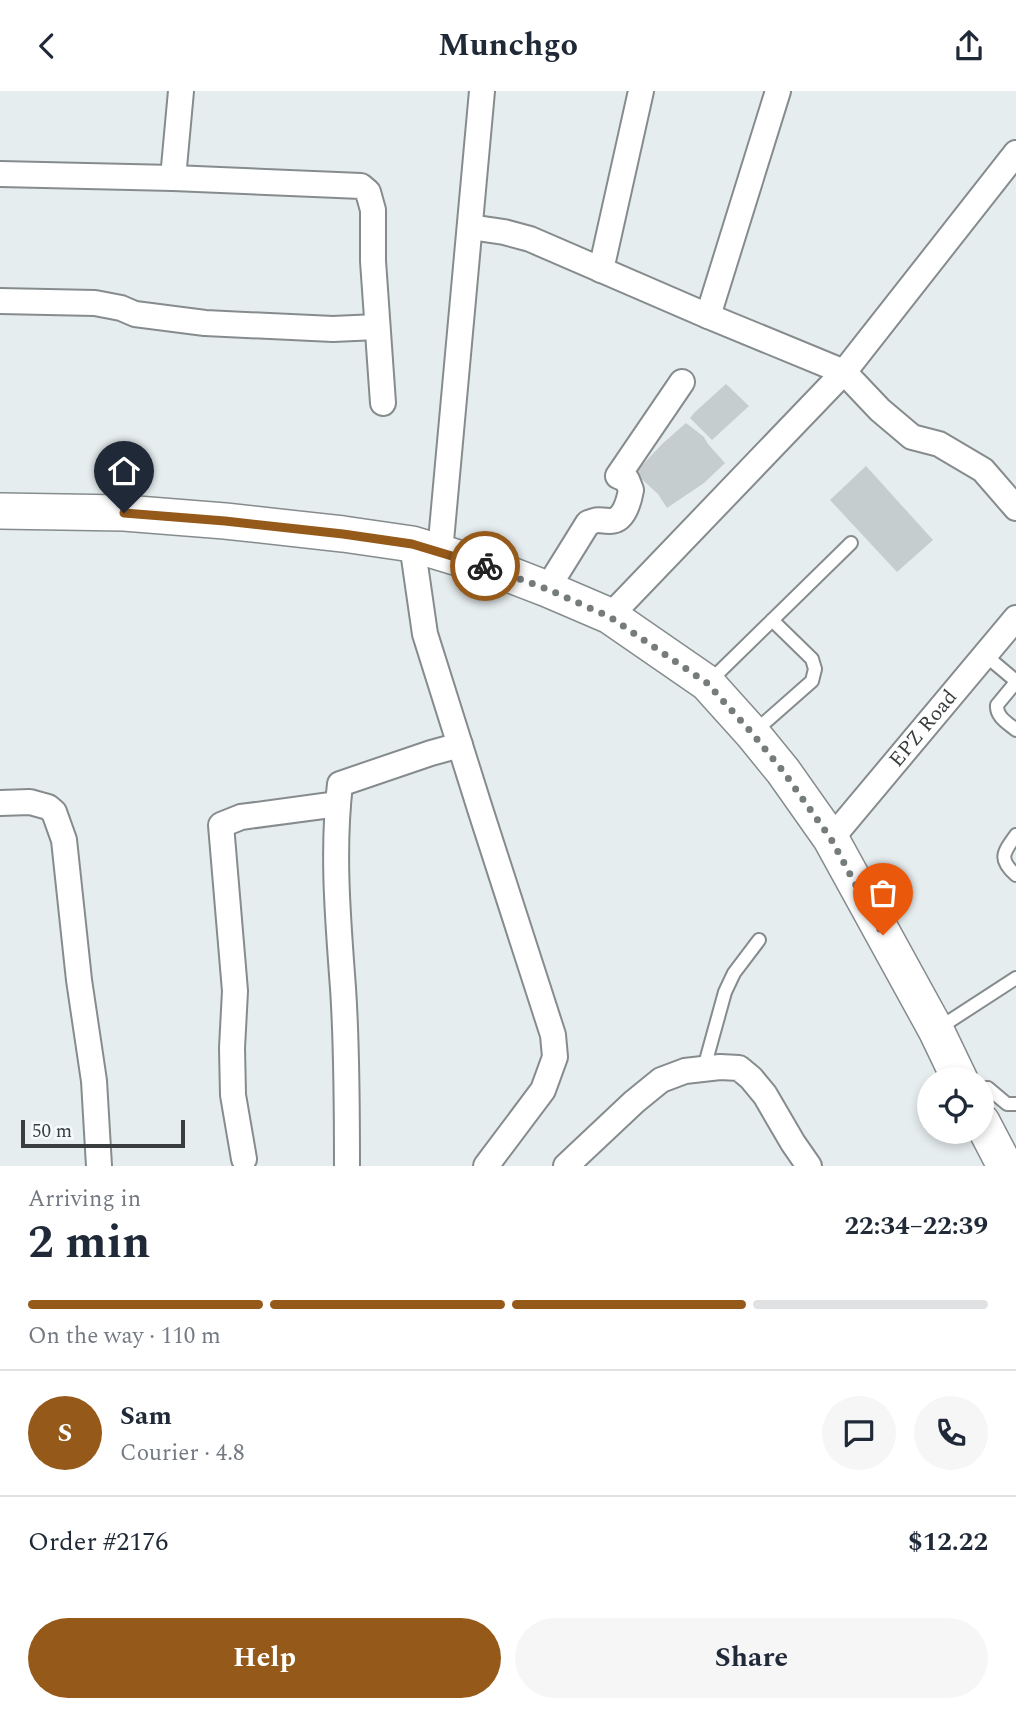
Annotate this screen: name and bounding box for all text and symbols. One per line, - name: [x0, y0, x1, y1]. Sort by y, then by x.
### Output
- text: Munchgo: [438, 21, 578, 70]
- icon: back: [28, 27, 66, 65]
- icon: share: [950, 27, 988, 65]
- pin: [94, 441, 154, 513]
- icon: home: [105, 452, 143, 490]
- courier: [450, 531, 520, 601]
- icon: bike: [466, 547, 504, 585]
- street label: EPZ Road: [881, 683, 966, 775]
- pin: [853, 863, 913, 935]
- icon: bag: [864, 874, 902, 912]
- map controls: [917, 1067, 994, 1144]
- button: locate: [917, 1067, 994, 1144]
- scale bar: [21, 1117, 186, 1149]
- text: 50 m: [32, 1117, 72, 1146]
- text: Arriving in: [28, 1182, 141, 1217]
- text: 22:34–22:39: [844, 1206, 988, 1246]
- text: 2 min: [28, 1208, 150, 1278]
- text: On the way · 110 m: [28, 1319, 221, 1354]
- text: Sam: [120, 1396, 172, 1436]
- button: chat: [822, 1396, 896, 1470]
- button: phone: [914, 1396, 988, 1470]
- text: S: [58, 1413, 72, 1453]
- text: Courier · 4.8: [120, 1436, 245, 1471]
- text: Order #2176: [28, 1522, 168, 1562]
- text: $12.22: [908, 1522, 988, 1562]
- button: Help: [28, 1618, 501, 1698]
- button: Share: [515, 1618, 988, 1698]

